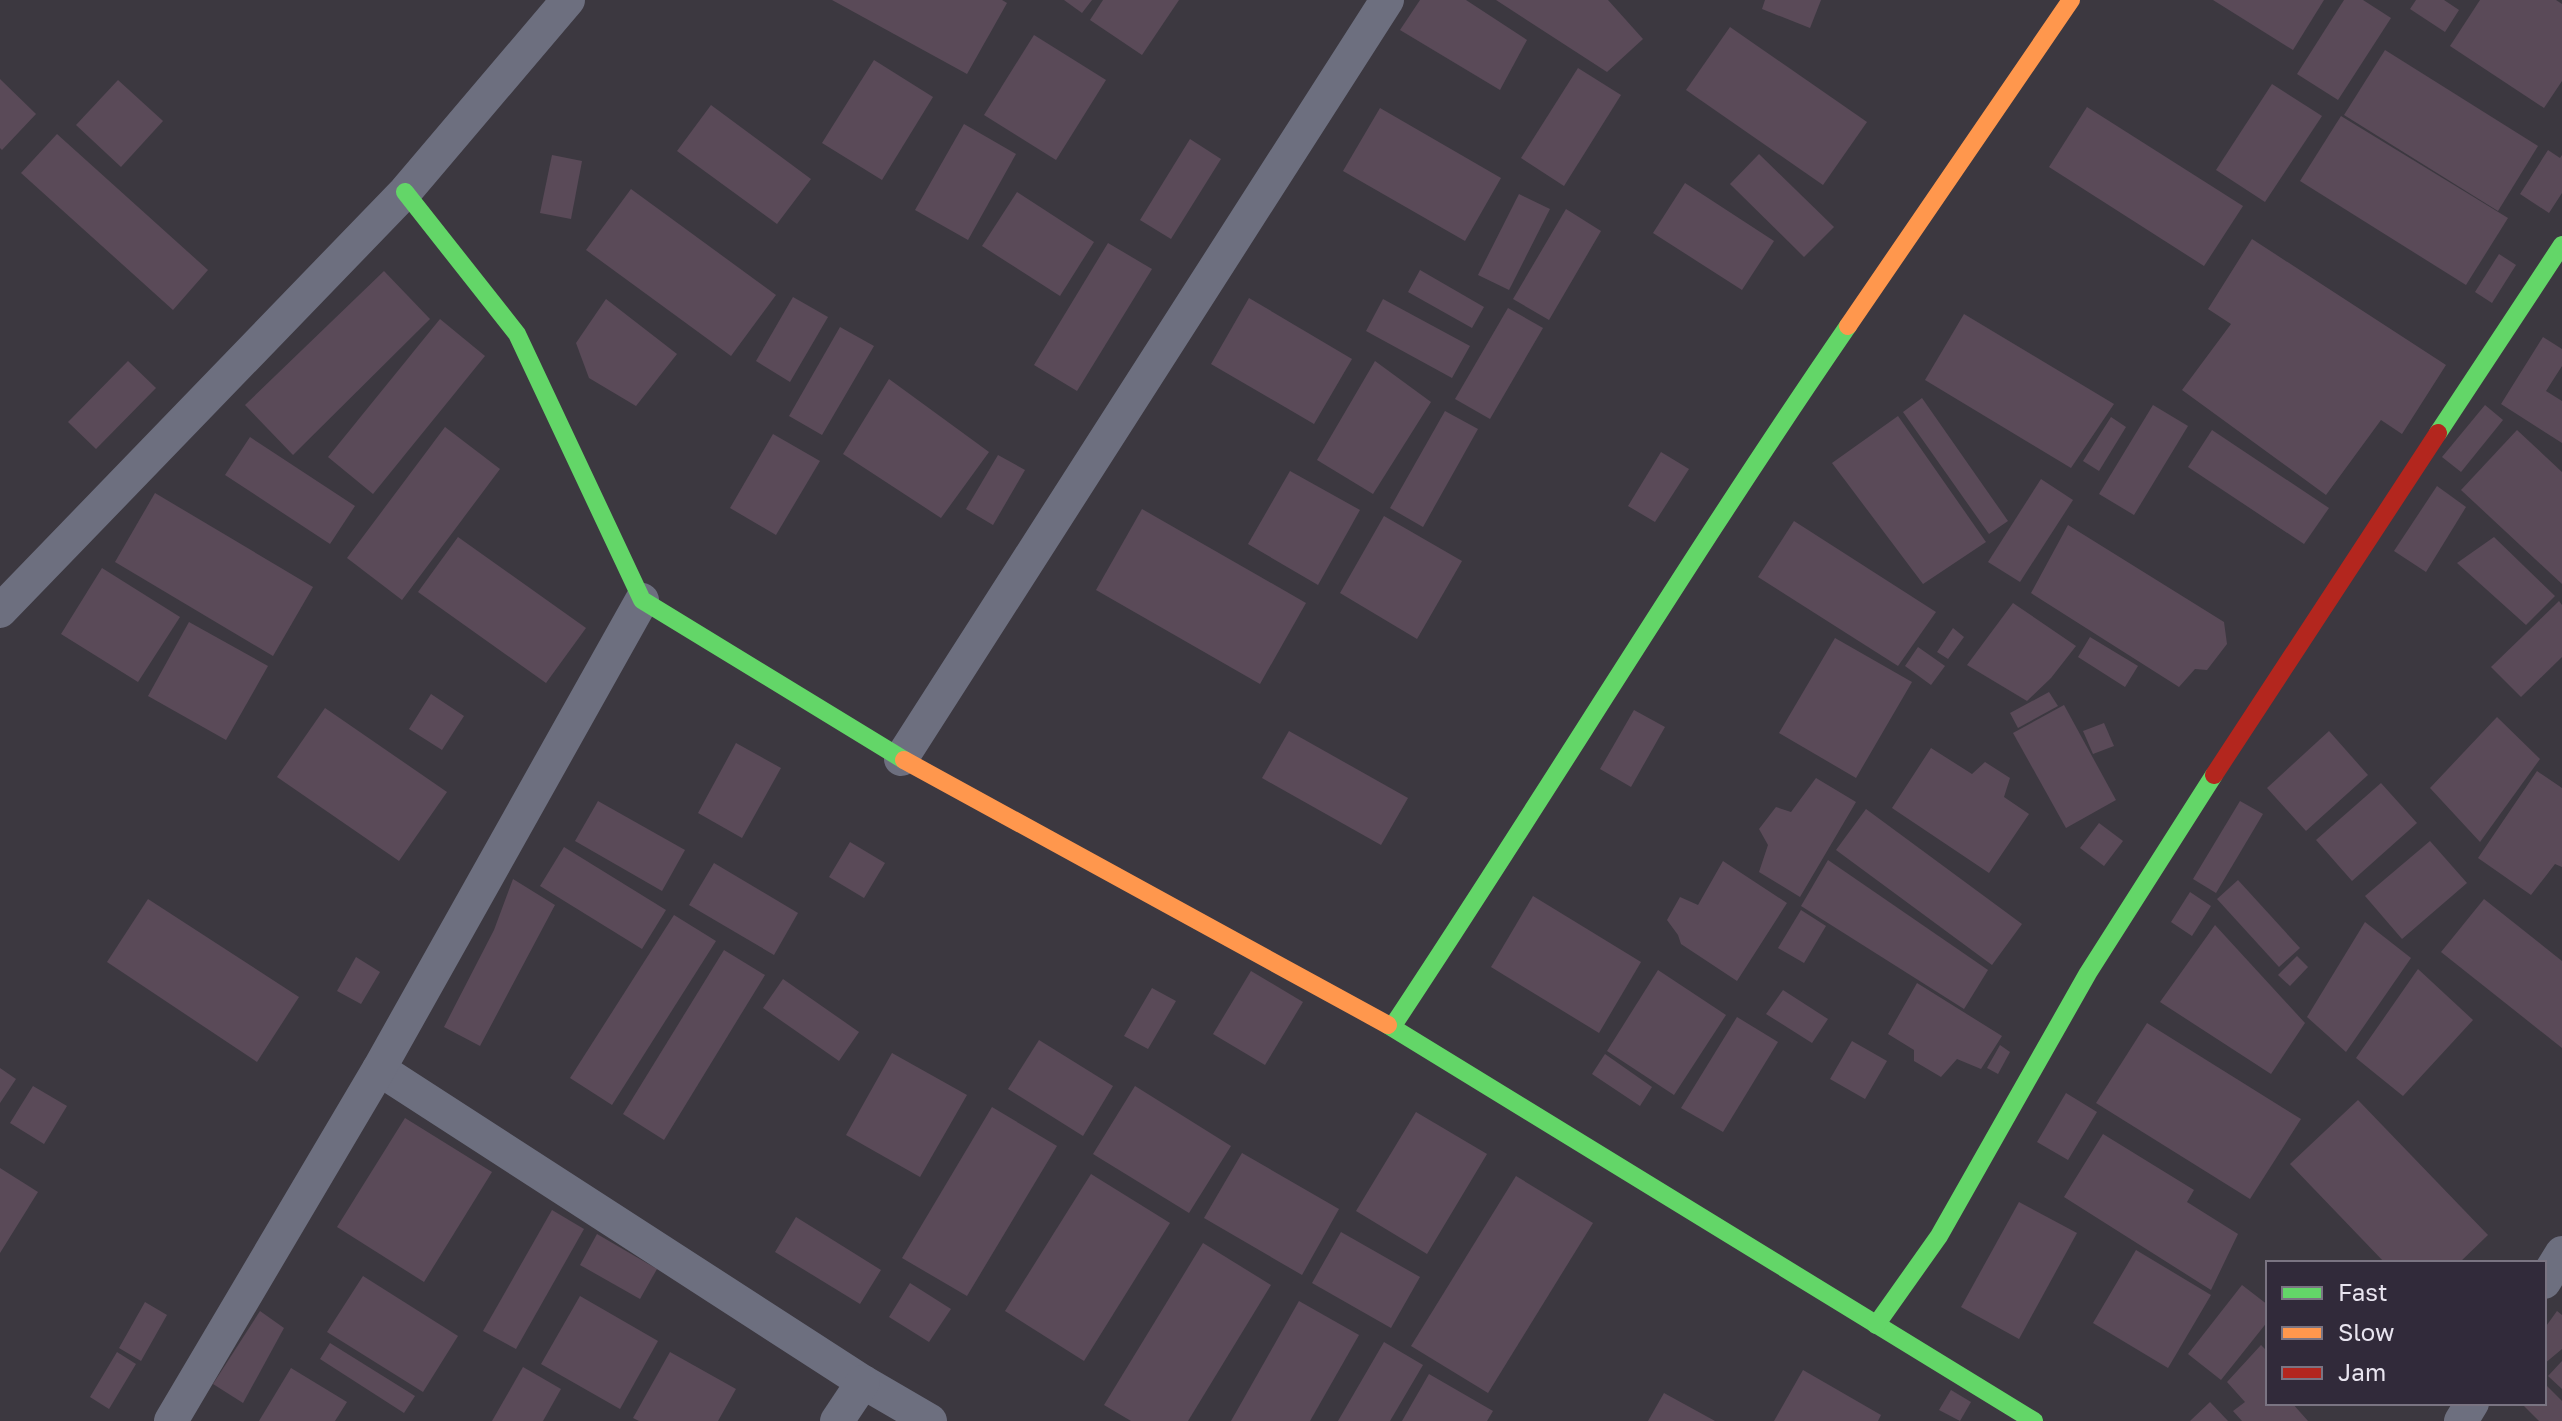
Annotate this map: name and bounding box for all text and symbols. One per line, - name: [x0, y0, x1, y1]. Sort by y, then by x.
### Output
- legend: [2266, 1261, 2546, 1405]
- text: Fast: [2338, 1277, 2388, 1306]
- text: Slow: [2338, 1317, 2394, 1346]
- text: Jam: [2338, 1357, 2386, 1386]

